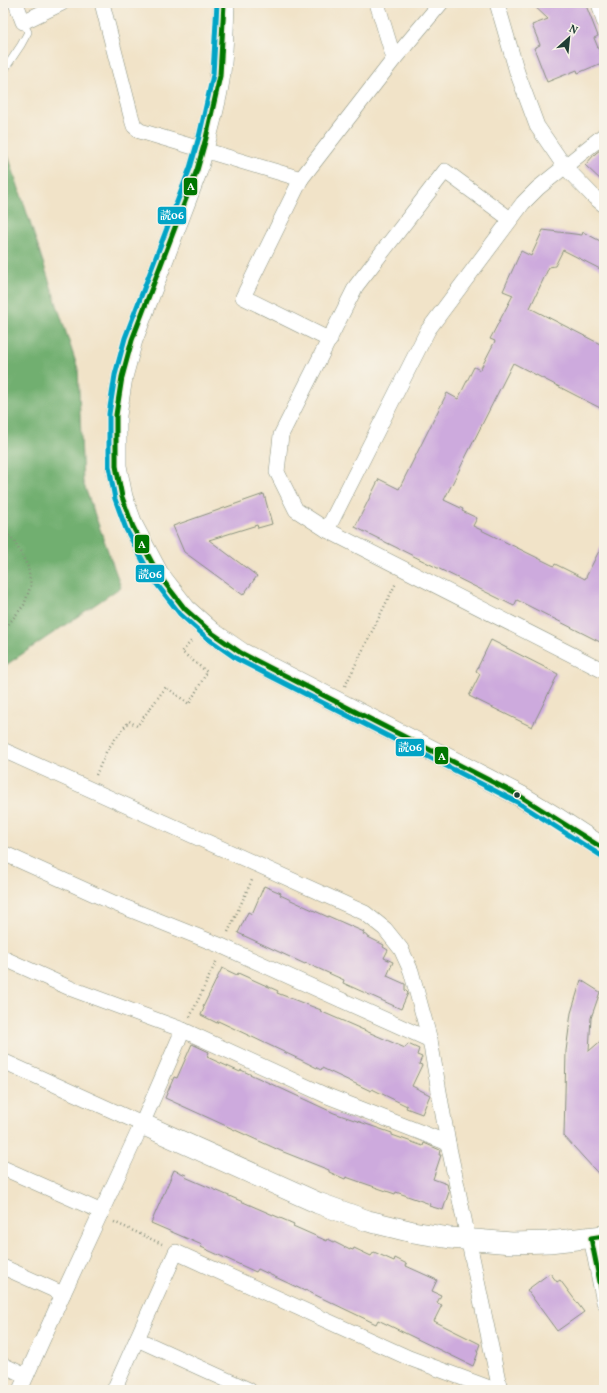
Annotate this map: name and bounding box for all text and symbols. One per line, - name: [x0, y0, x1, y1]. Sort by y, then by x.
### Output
- north arrow: [549, 18, 589, 58]
- text: N: [566, 22, 580, 39]
- line badge: A: [183, 177, 198, 196]
- text: A: [187, 180, 195, 195]
- line badge: 読06: [157, 206, 187, 225]
- text: 読06: [160, 209, 184, 224]
- line badge: A: [134, 534, 150, 554]
- text: A: [138, 538, 146, 553]
- line badge: 読06: [135, 564, 165, 583]
- text: 読06: [138, 568, 162, 583]
- line badge: 読06: [395, 738, 425, 757]
- text: 読06: [398, 741, 422, 756]
- line badge: A: [434, 746, 449, 765]
- text: A: [438, 750, 446, 765]
- unlabelled marker: [512, 790, 522, 800]

